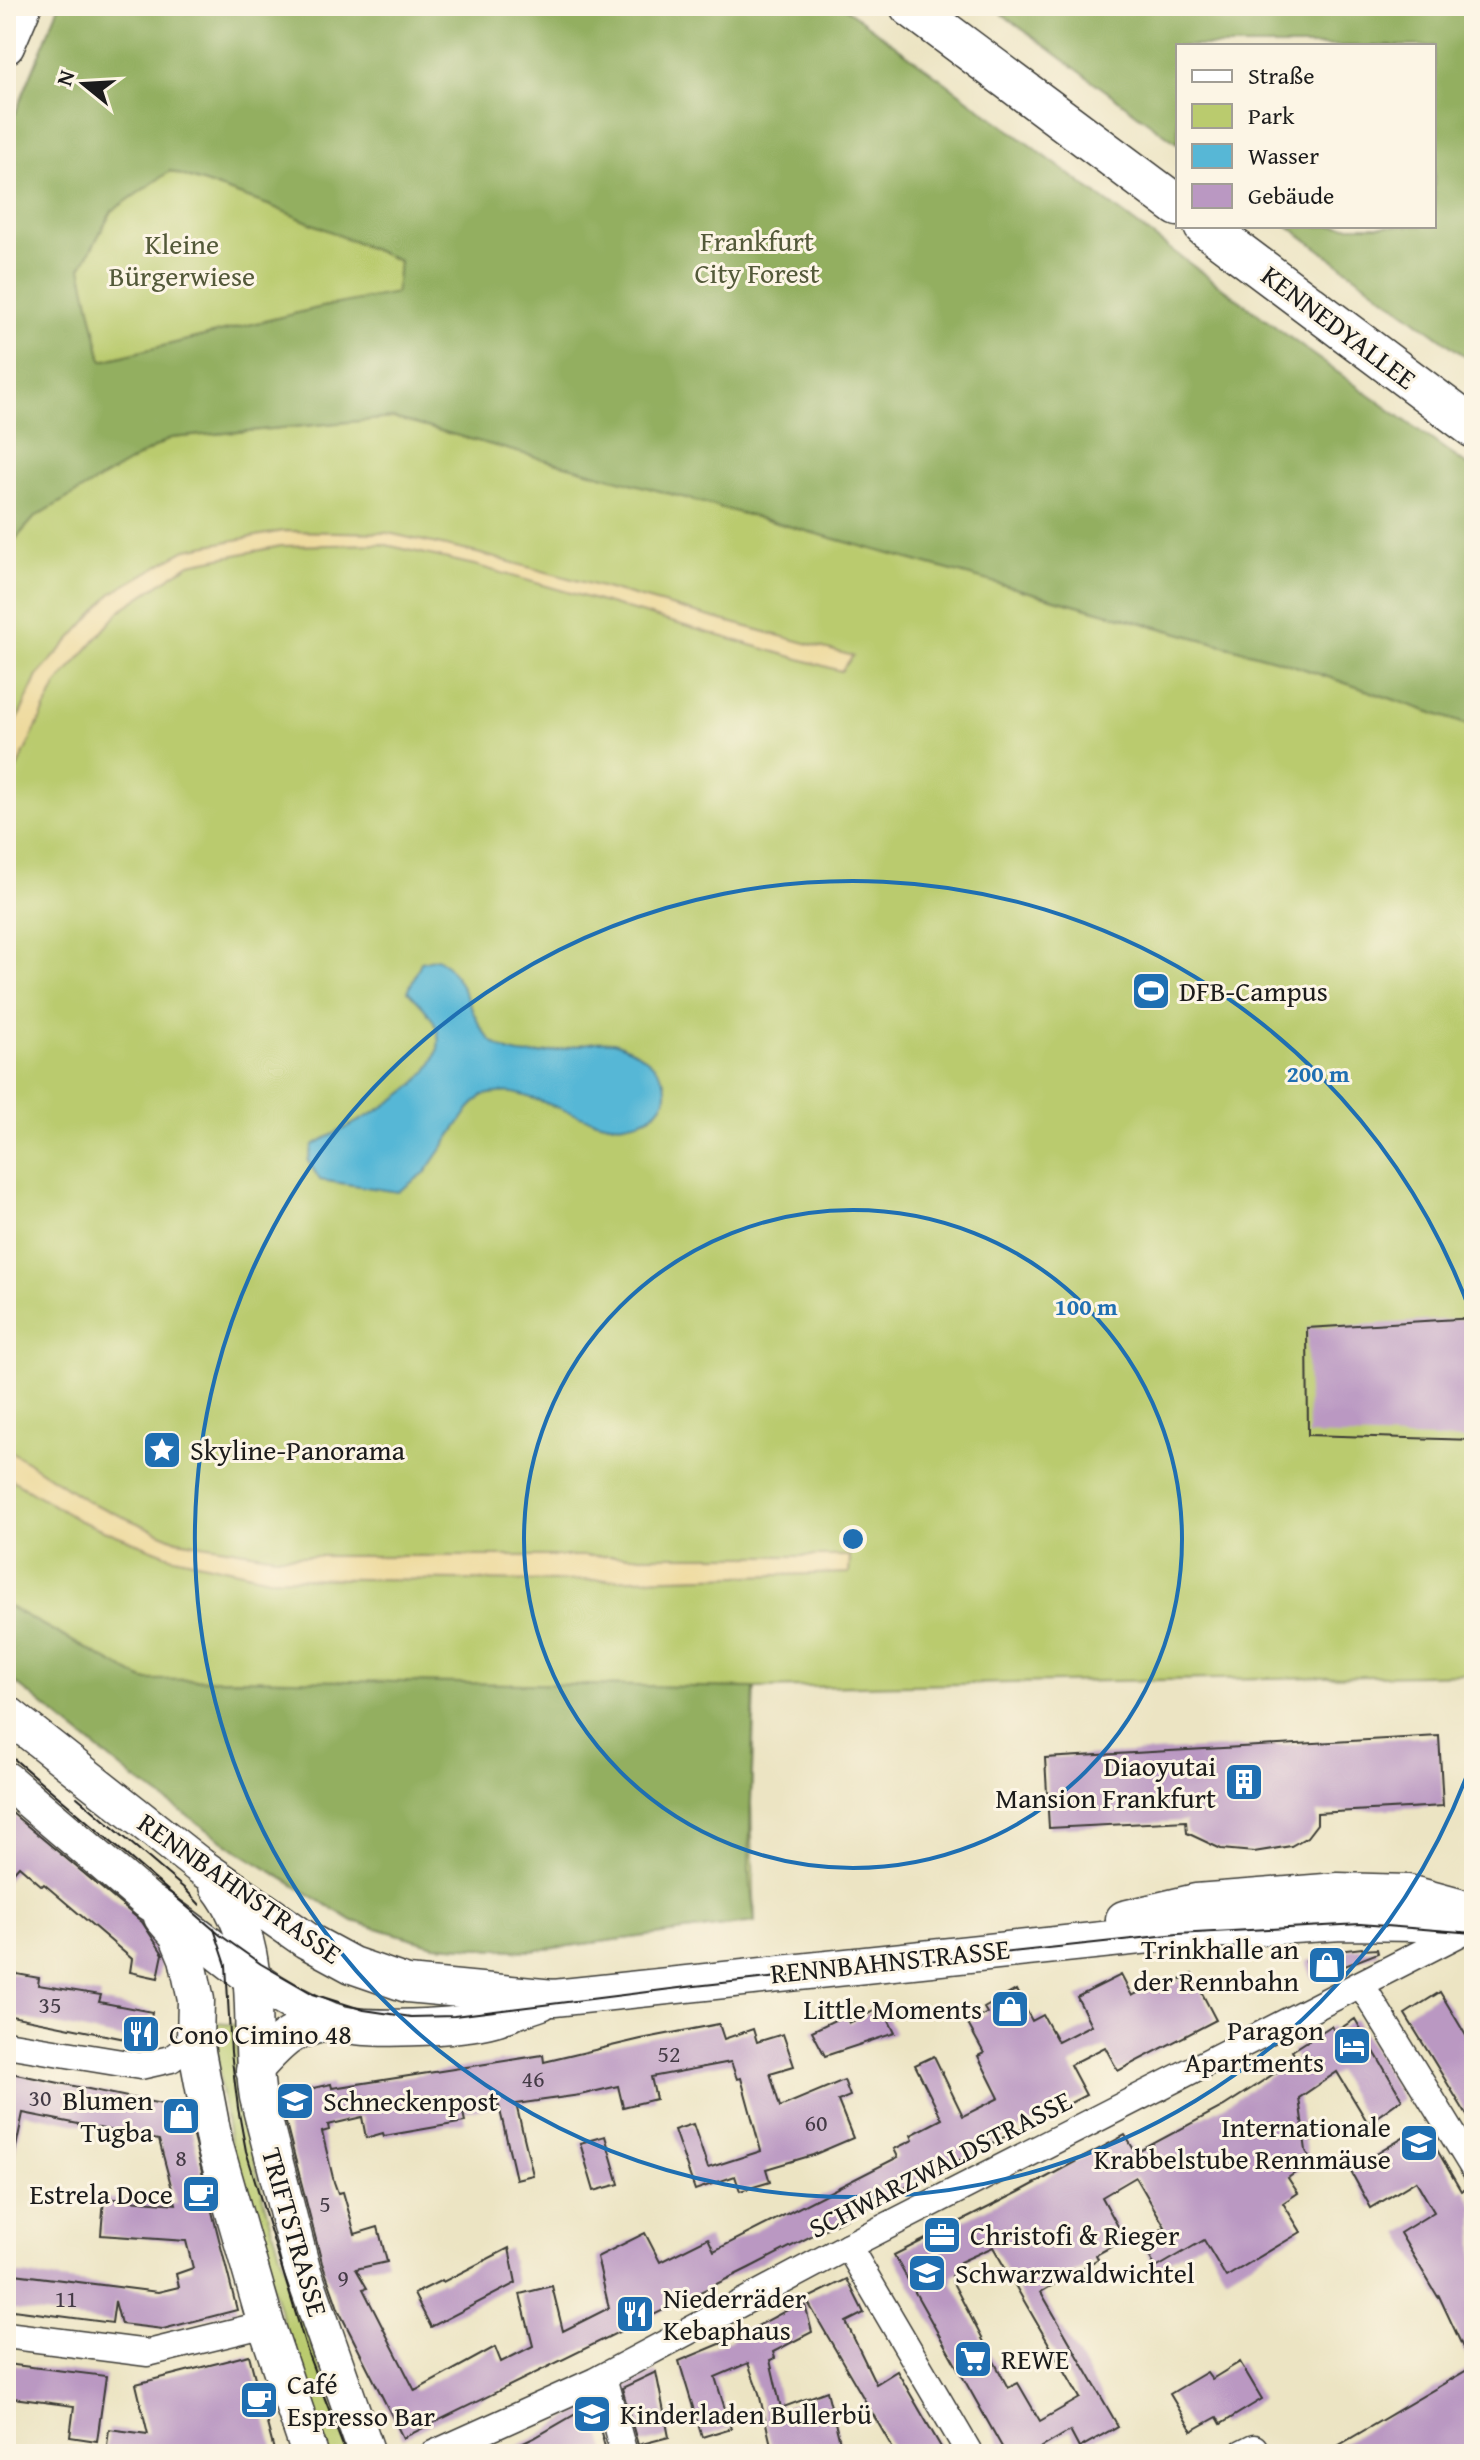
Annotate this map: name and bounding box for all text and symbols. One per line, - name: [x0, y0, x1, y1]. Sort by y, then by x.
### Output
- north arrow: [44, 44, 124, 124]
- legend: [1176, 44, 1436, 228]
- text: Straße: [1248, 58, 1315, 93]
- text: N: [47, 66, 83, 90]
- text: Park: [1248, 98, 1295, 133]
- text: Wasser: [1248, 138, 1319, 173]
- text: Gebäude: [1248, 178, 1334, 213]
- park label: Frankfurt City Forest: [694, 220, 820, 293]
- park label: Kleine Bürgerwiese: [109, 223, 255, 296]
- street label: KENNEDYALLEE: [1253, 255, 1425, 399]
- sports icon: DFB-Campus: [1130, 970, 1172, 1012]
- place label: DFB-Campus: [1179, 970, 1328, 1011]
- text: 200 m: [1286, 1056, 1350, 1091]
- text: 100 m: [1054, 1289, 1118, 1324]
- place icon: Skyline-Panorama: [141, 1429, 183, 1471]
- place label: Skyline-Panorama: [190, 1429, 406, 1470]
- centre of rings: [839, 1525, 867, 1553]
- place label: Diaoyutai Mansion Frankfurt: [995, 1745, 1216, 1818]
- building icon: Diaoyutai Mansion Frankfurt: [1223, 1761, 1265, 1803]
- street label: RENNBAHNSTRASSE: [130, 1802, 351, 1973]
- street label: RENNBAHNSTRASSE: [768, 1928, 1012, 1993]
- place label: Trinkhalle an der Rennbahn: [1133, 1928, 1299, 2001]
- shop icon: Trinkhalle an der Rennbahn: [1306, 1944, 1348, 1986]
- house number: 35: [38, 1987, 62, 2022]
- place label: Little Moments: [804, 1988, 982, 2029]
- shop icon: Little Moments: [989, 1988, 1031, 2030]
- place label: Paragon Apartments: [1185, 2009, 1324, 2082]
- restaurant icon: Cono Cimino 48: [120, 2013, 162, 2055]
- place label: Cono Cimino 48: [169, 2013, 352, 2054]
- hotel icon: Paragon Apartments: [1331, 2025, 1373, 2067]
- house number: 52: [657, 2036, 681, 2071]
- house number: 46: [521, 2061, 545, 2096]
- place label: Blumen Tugba: [62, 2079, 154, 2152]
- street label: SCHWARZWALDSTRASSE: [801, 2079, 1078, 2248]
- house number: 30: [28, 2080, 52, 2115]
- school or university icon: Schneckenpost: [274, 2080, 316, 2122]
- place label: Schneckenpost: [323, 2080, 498, 2121]
- shop icon: Blumen Tugba: [160, 2095, 202, 2137]
- house number: 60: [804, 2105, 828, 2140]
- place label: Internationale Krabbelstube Rennmäuse: [1094, 2106, 1391, 2179]
- school or university icon: Internationale Krabbelstube Rennmäuse: [1398, 2122, 1440, 2164]
- house number: 8: [175, 2140, 187, 2175]
- street label: TRIFTSTRASSE: [252, 2143, 339, 2321]
- place label: Estrela Doce: [29, 2173, 173, 2214]
- cafe icon: Estrela Doce: [180, 2173, 222, 2215]
- house number: 5: [319, 2186, 331, 2221]
- office icon: Christofi & Rieger: [921, 2214, 963, 2256]
- place label: Christofi & Rieger: [970, 2214, 1180, 2255]
- school or university icon: Schwarzwaldwichtel: [906, 2252, 948, 2294]
- place label: Schwarzwaldwichtel: [955, 2252, 1195, 2293]
- house number: 9: [337, 2260, 349, 2295]
- place label: Niederräder Kebaphaus: [663, 2277, 807, 2350]
- house number: 11: [54, 2281, 78, 2316]
- restaurant icon: Niederräder Kebaphaus: [614, 2293, 656, 2335]
- supermarket icon: REWE: [952, 2338, 994, 2380]
- place label: REWE: [1001, 2338, 1069, 2379]
- place label: Café Espresso Bar: [287, 2363, 435, 2436]
- cafe icon: Café Espresso Bar: [238, 2379, 280, 2421]
- school or university icon: Kinderladen Bullerbü: [571, 2393, 613, 2435]
- place label: Kinderladen Bullerbü: [620, 2393, 872, 2434]

